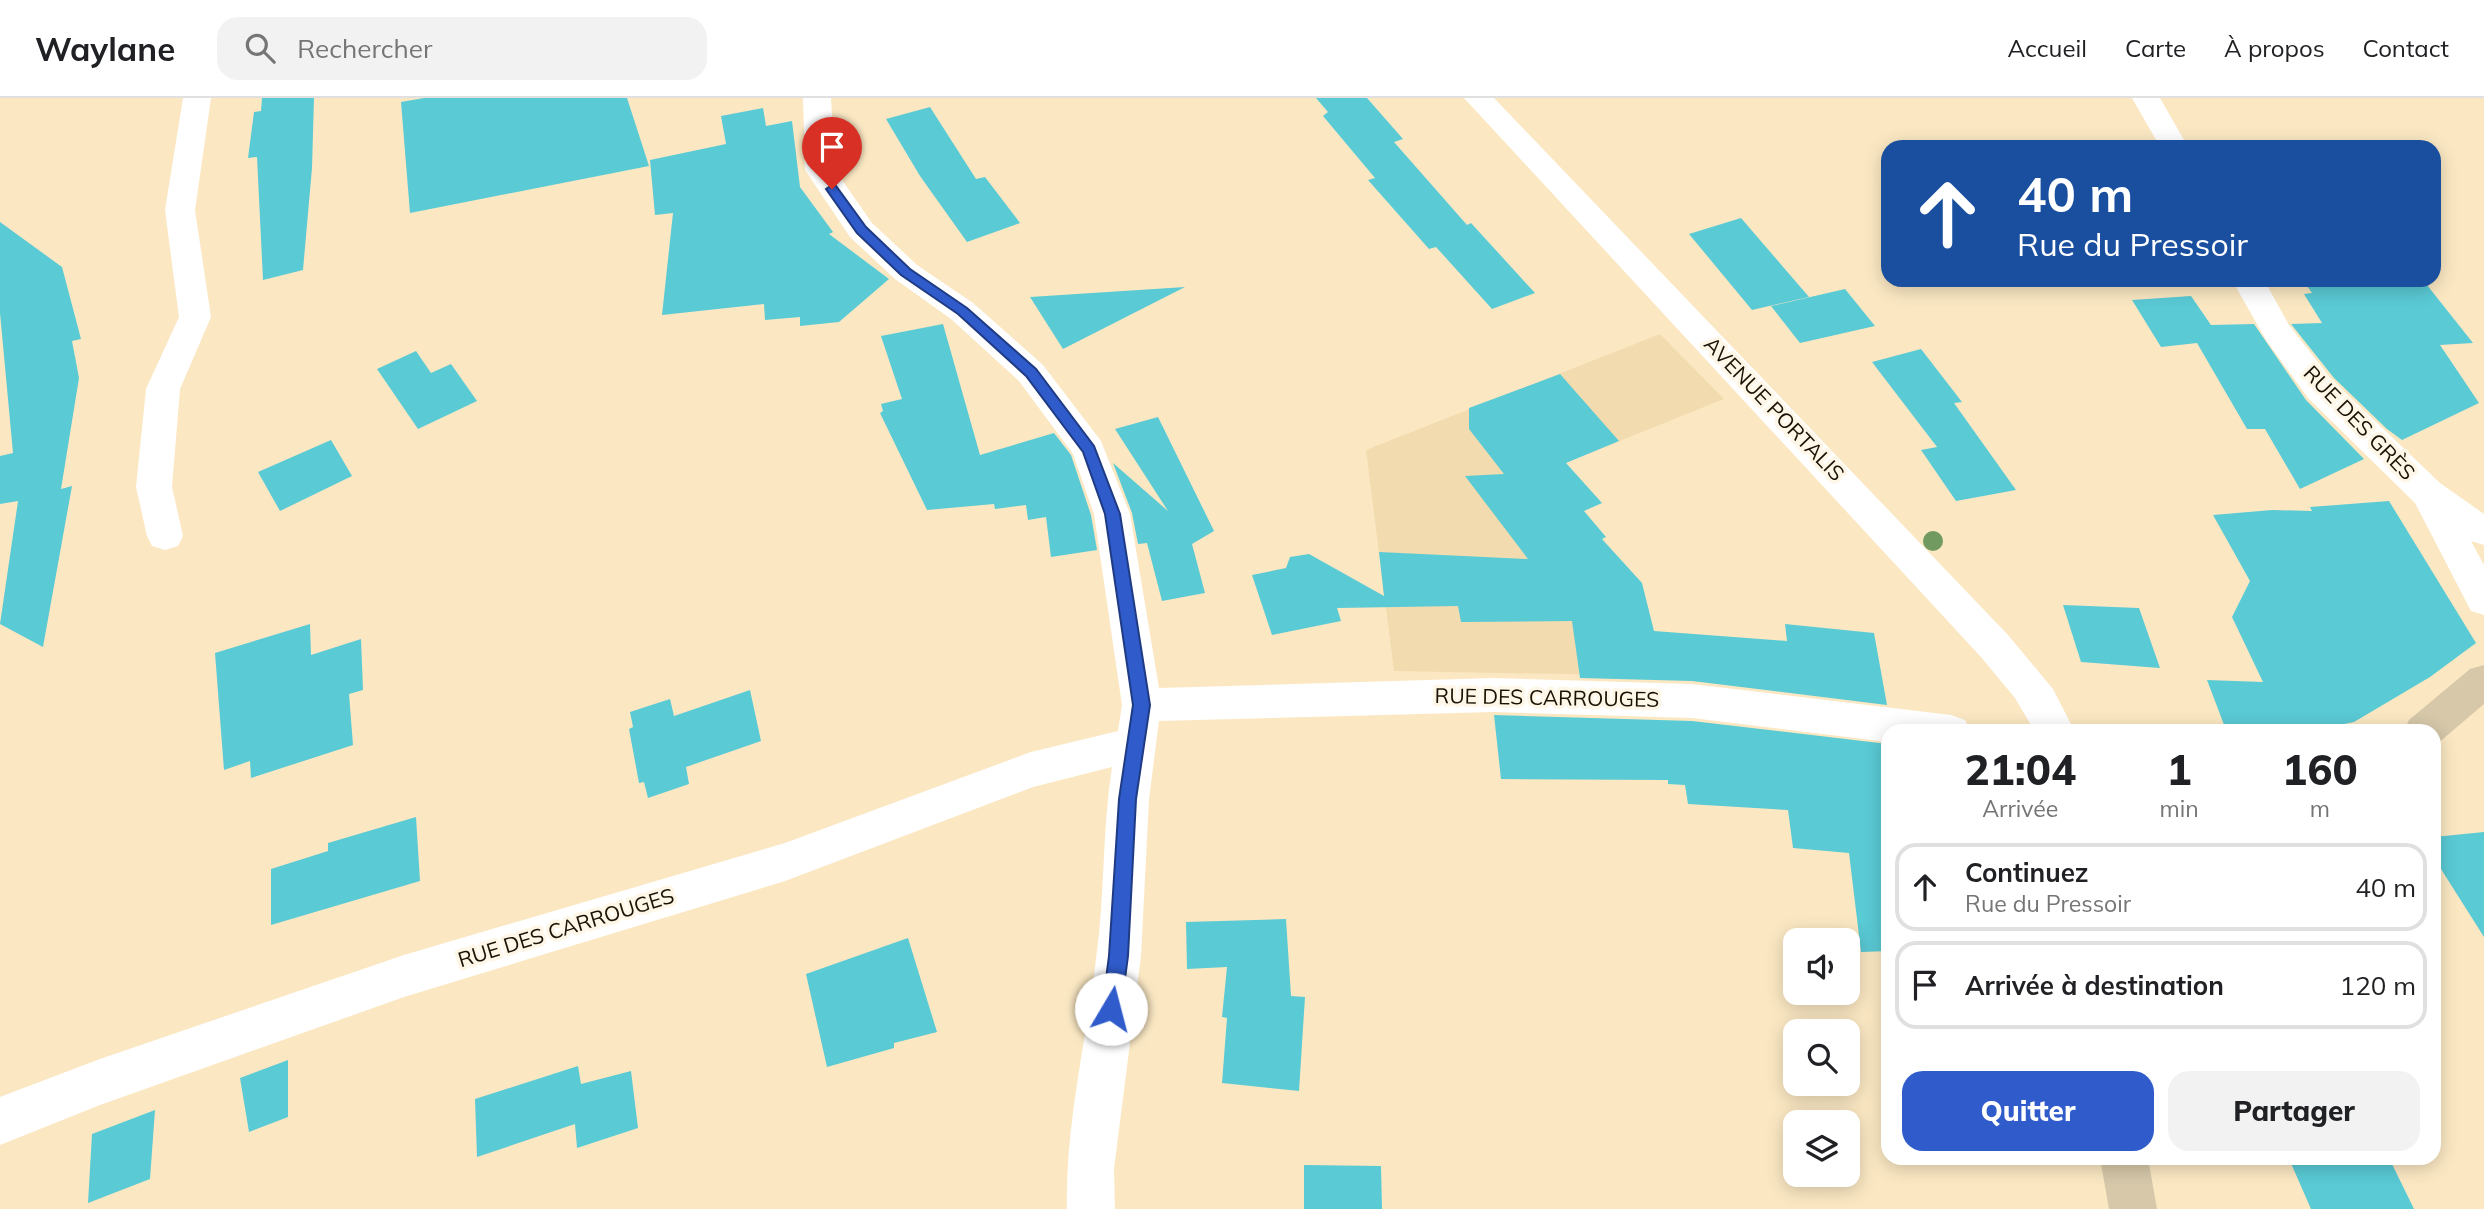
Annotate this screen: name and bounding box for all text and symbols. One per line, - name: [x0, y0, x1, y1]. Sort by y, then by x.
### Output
- search box: [217, 17, 707, 80]
- text: Waylane: [35, 28, 175, 69]
- icon: search: [241, 29, 279, 67]
- text: Rechercher: [297, 32, 432, 65]
- text: Accueil: [2008, 33, 2087, 63]
- text: Carte: [2125, 33, 2186, 63]
- text: À propos: [2224, 33, 2325, 63]
- text: Contact: [2363, 33, 2449, 63]
- pin: [802, 117, 862, 189]
- icon: arrive: [813, 128, 851, 166]
- text: 40 m: [2017, 163, 2133, 224]
- icon: ahead: [1902, 168, 1993, 259]
- text: Rue du Pressoir: [2017, 224, 2248, 264]
- street label: AVENUE PORTALIS: [1699, 331, 1850, 486]
- street label: RUE DES GRÈS: [2299, 360, 2421, 485]
- street label: RUE DES CARROUGES: [1435, 682, 1660, 712]
- text: 21:04: [1964, 743, 2076, 796]
- text: 1: [2166, 743, 2192, 796]
- text: 160: [2282, 743, 2358, 796]
- text: Arrivée: [1982, 794, 2058, 823]
- text: min: [2159, 794, 2199, 823]
- text: m: [2310, 794, 2330, 823]
- text: Continuez: [1965, 856, 2089, 889]
- icon: ahead: [1906, 868, 1944, 906]
- text: 40 m: [2355, 871, 2416, 904]
- street label: RUE DES CARROUGES: [455, 882, 677, 972]
- text: Rue du Pressoir: [1965, 889, 2131, 918]
- map controls: [1783, 928, 1860, 1187]
- button: sound: [1783, 928, 1860, 1005]
- icon: arrive: [1906, 966, 1944, 1004]
- text: Arrivée à destination: [1965, 969, 2224, 1002]
- text: 120 m: [2340, 969, 2416, 1002]
- position arrow: [1074, 972, 1148, 1046]
- button: search: [1783, 1019, 1860, 1096]
- button: Quitter: [1902, 1071, 2154, 1151]
- button: Partager: [2168, 1071, 2420, 1151]
- button: layers: [1783, 1110, 1860, 1187]

